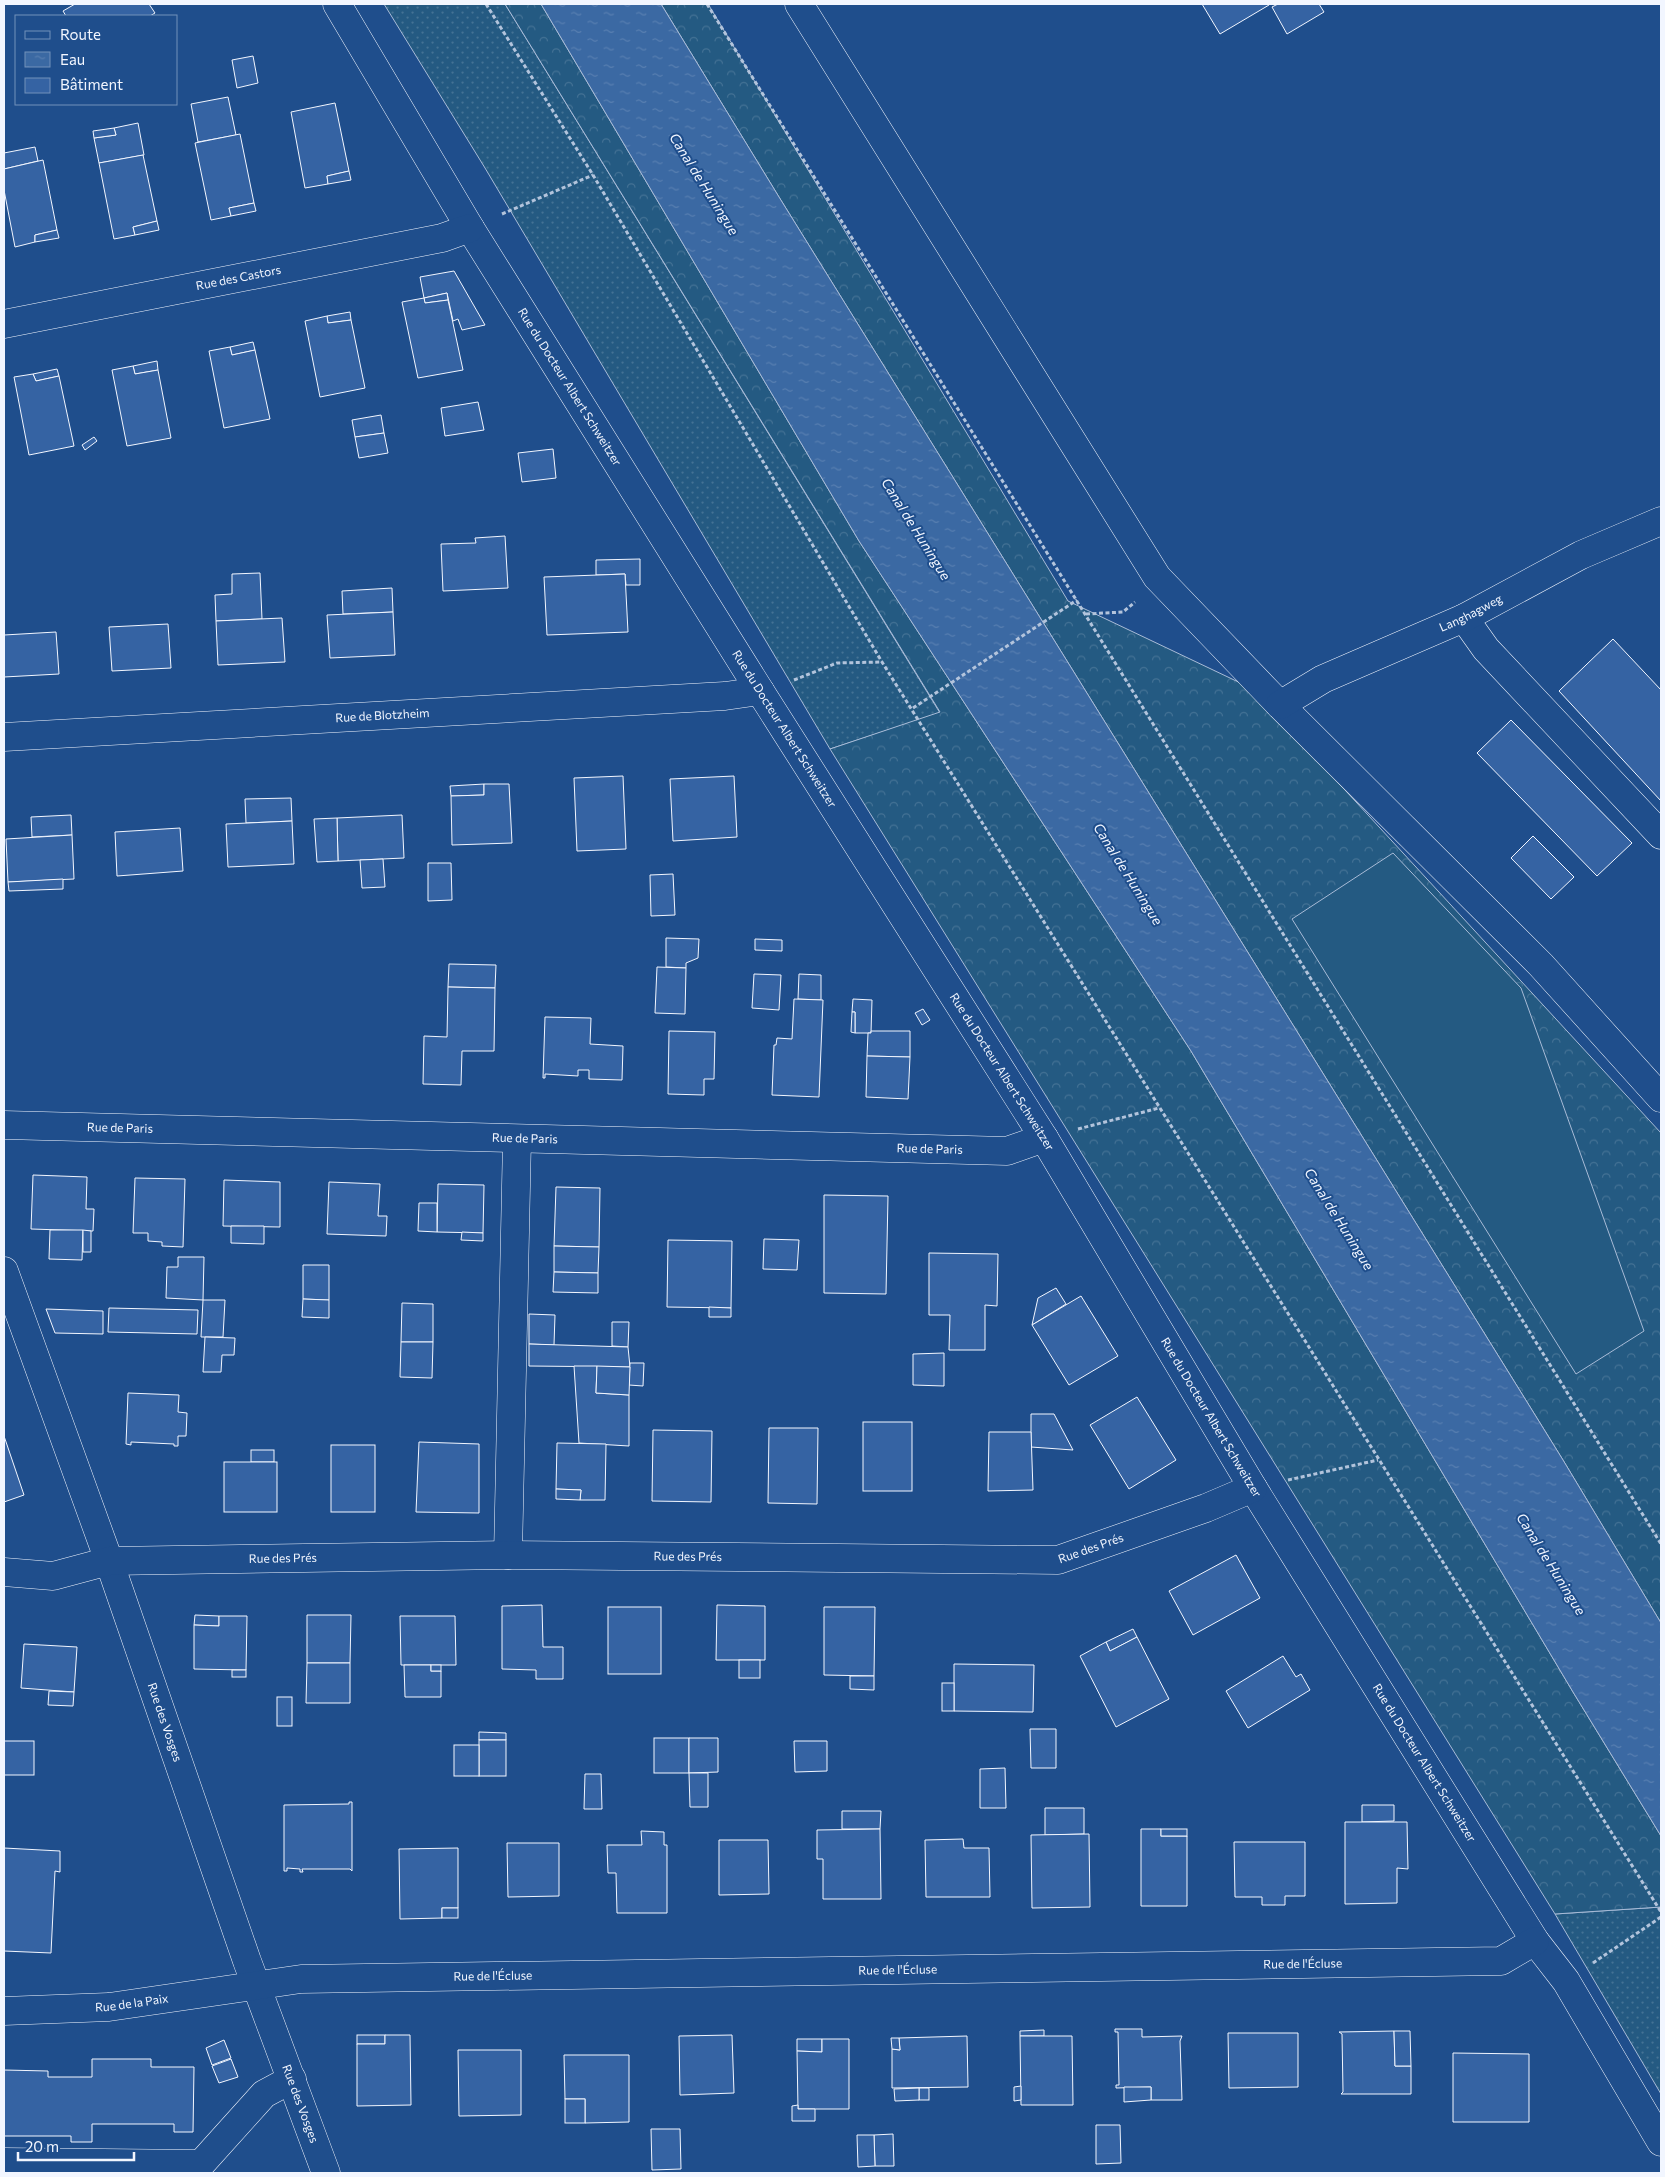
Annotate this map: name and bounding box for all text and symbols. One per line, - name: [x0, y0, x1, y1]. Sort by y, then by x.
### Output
- legend: [15, 15, 178, 105]
- text: Route: [60, 25, 101, 43]
- text: Eau: [60, 50, 85, 68]
- text: Bâtiment: [60, 75, 123, 93]
- water label: Canal de Huningue: [666, 129, 743, 239]
- street label: Rue des Castors: [195, 262, 282, 292]
- street label: Rue du Docteur Albert Schweitzer: [516, 305, 625, 468]
- water label: Canal de Huningue: [878, 474, 955, 584]
- street label: Langhagweg: [1437, 591, 1505, 634]
- street label: Rue du Docteur Albert Schweitzer: [730, 647, 840, 810]
- street label: Rue de Blotzheim: [335, 705, 430, 724]
- water label: Canal de Huningue: [1090, 819, 1167, 929]
- street label: Rue du Docteur Albert Schweitzer: [948, 990, 1058, 1153]
- street label: Rue de Paris: [87, 1119, 153, 1135]
- street label: Rue de Paris: [492, 1130, 558, 1145]
- street label: Rue de Paris: [896, 1140, 963, 1156]
- water label: Canal de Huningue: [1301, 1164, 1378, 1274]
- street label: Rue du Docteur Albert Schweitzer: [1159, 1335, 1265, 1500]
- water label: Canal de Huningue: [1513, 1509, 1590, 1619]
- street label: Rue des Prés: [1056, 1530, 1125, 1565]
- street label: Rue des Prés: [654, 1548, 722, 1563]
- street label: Rue des Prés: [249, 1550, 317, 1565]
- street label: Rue des Vosges: [145, 1681, 186, 1763]
- street label: Rue du Docteur Albert Schweitzer: [1371, 1681, 1480, 1844]
- street label: Rue de l'Écluse: [1263, 1955, 1342, 1971]
- street label: Rue de l'Écluse: [858, 1961, 937, 1977]
- street label: Rue de l'Écluse: [453, 1968, 532, 1983]
- street label: Rue de la Paix: [95, 1990, 170, 2014]
- street label: Rue des Vosges: [280, 2062, 322, 2145]
- scale bar: [18, 2130, 134, 2162]
- text: 20 m: [25, 2137, 59, 2155]

